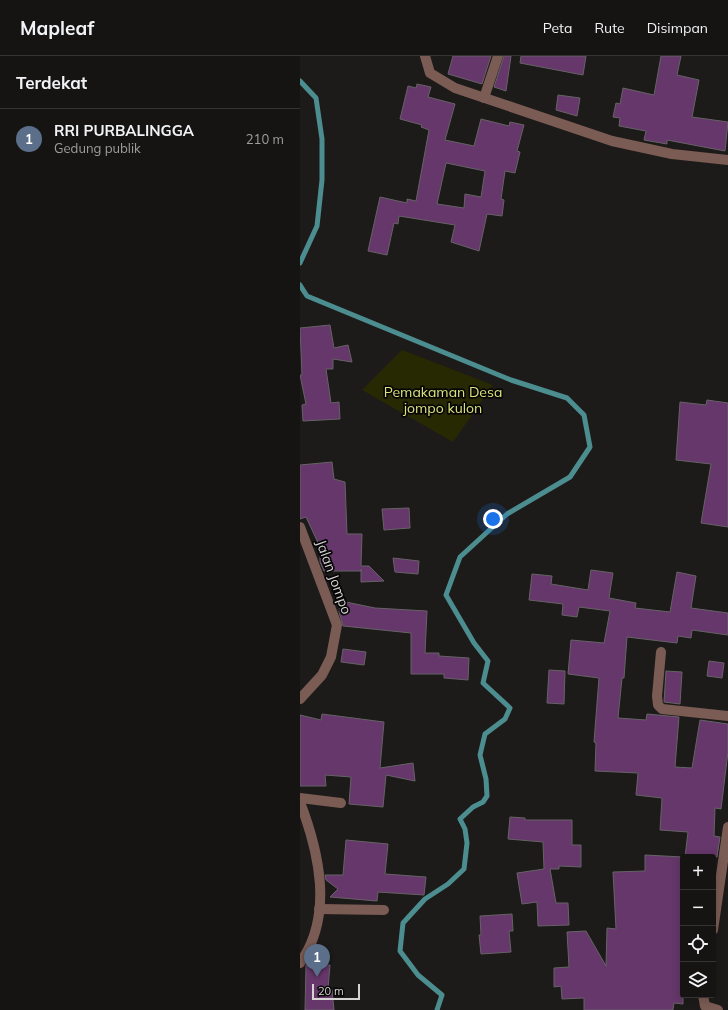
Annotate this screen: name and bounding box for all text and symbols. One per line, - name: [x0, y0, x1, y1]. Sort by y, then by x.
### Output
- text: Mapleaf: [20, 16, 94, 40]
- text: Peta: [543, 19, 572, 37]
- text: Rute: [594, 19, 625, 37]
- text: Disimpan: [647, 19, 708, 37]
- text: Terdekat: [16, 72, 87, 93]
- text: RRI PURBALINGGA: [54, 121, 194, 140]
- text: 1: [25, 131, 33, 147]
- text: 210 m: [246, 131, 284, 147]
- text: Gedung publik: [54, 140, 141, 156]
- park label: Pemakaman Desa jompo kulon: [384, 383, 502, 417]
- your location: [483, 509, 503, 529]
- street label: Jalan Jompo: [312, 537, 356, 617]
- map controls: [680, 854, 716, 998]
- button: +: [680, 854, 716, 890]
- button: −: [680, 890, 716, 926]
- button: locate: [680, 926, 716, 962]
- pin: 1: [304, 944, 330, 977]
- button: layers: [680, 962, 716, 998]
- scale bar: [312, 982, 360, 1001]
- text: 20 m: [318, 984, 344, 998]

